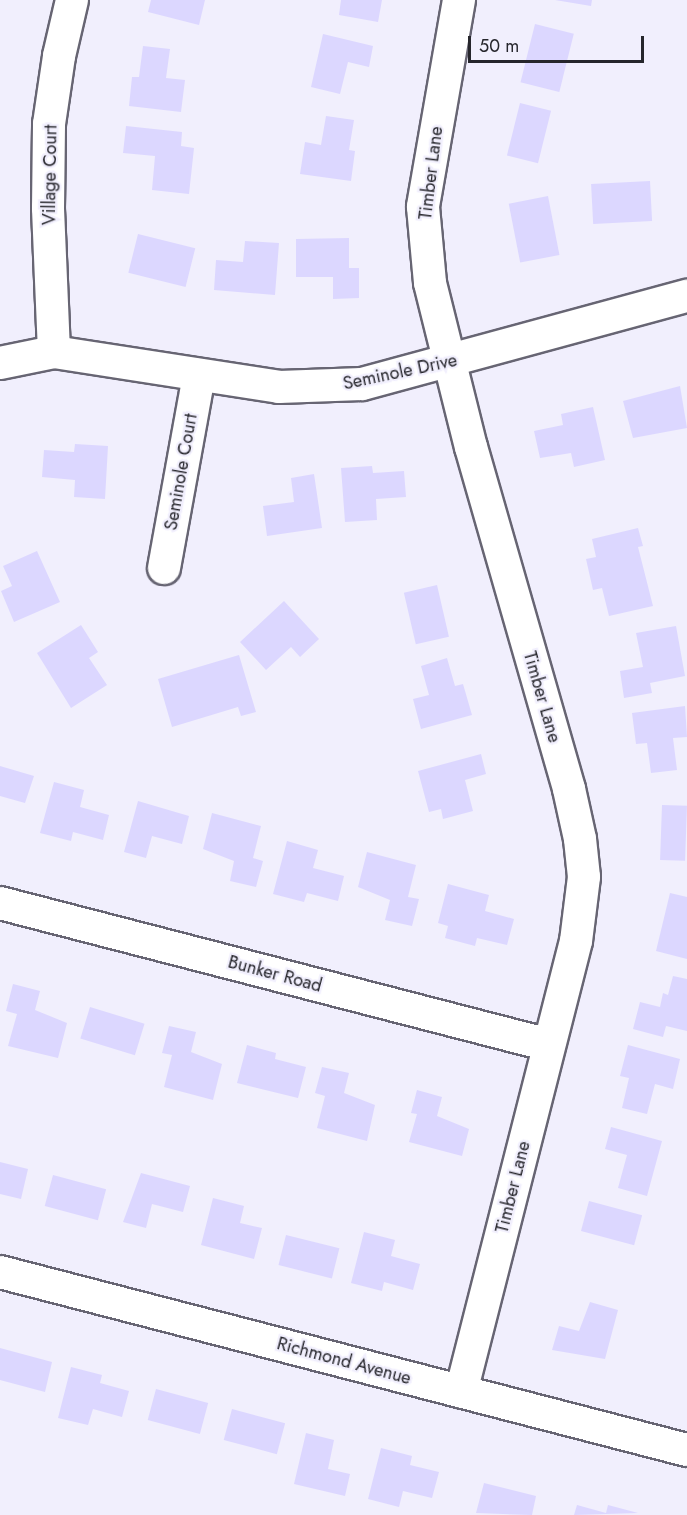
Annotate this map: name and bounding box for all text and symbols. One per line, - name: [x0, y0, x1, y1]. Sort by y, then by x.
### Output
- scale bar: [471, 24, 646, 62]
- text: 50 m: [479, 33, 519, 59]
- street label: Village Court: [38, 125, 62, 225]
- street label: Timber Lane: [415, 125, 447, 221]
- street label: Seminole Drive: [341, 349, 459, 395]
- street label: Seminole Court: [160, 412, 202, 532]
- street label: Timber Lane: [519, 649, 565, 745]
- street label: Bunker Road: [226, 951, 324, 997]
- street label: Timber Lane: [491, 1139, 535, 1235]
- street label: Richmond Avenue: [275, 1333, 413, 1389]

